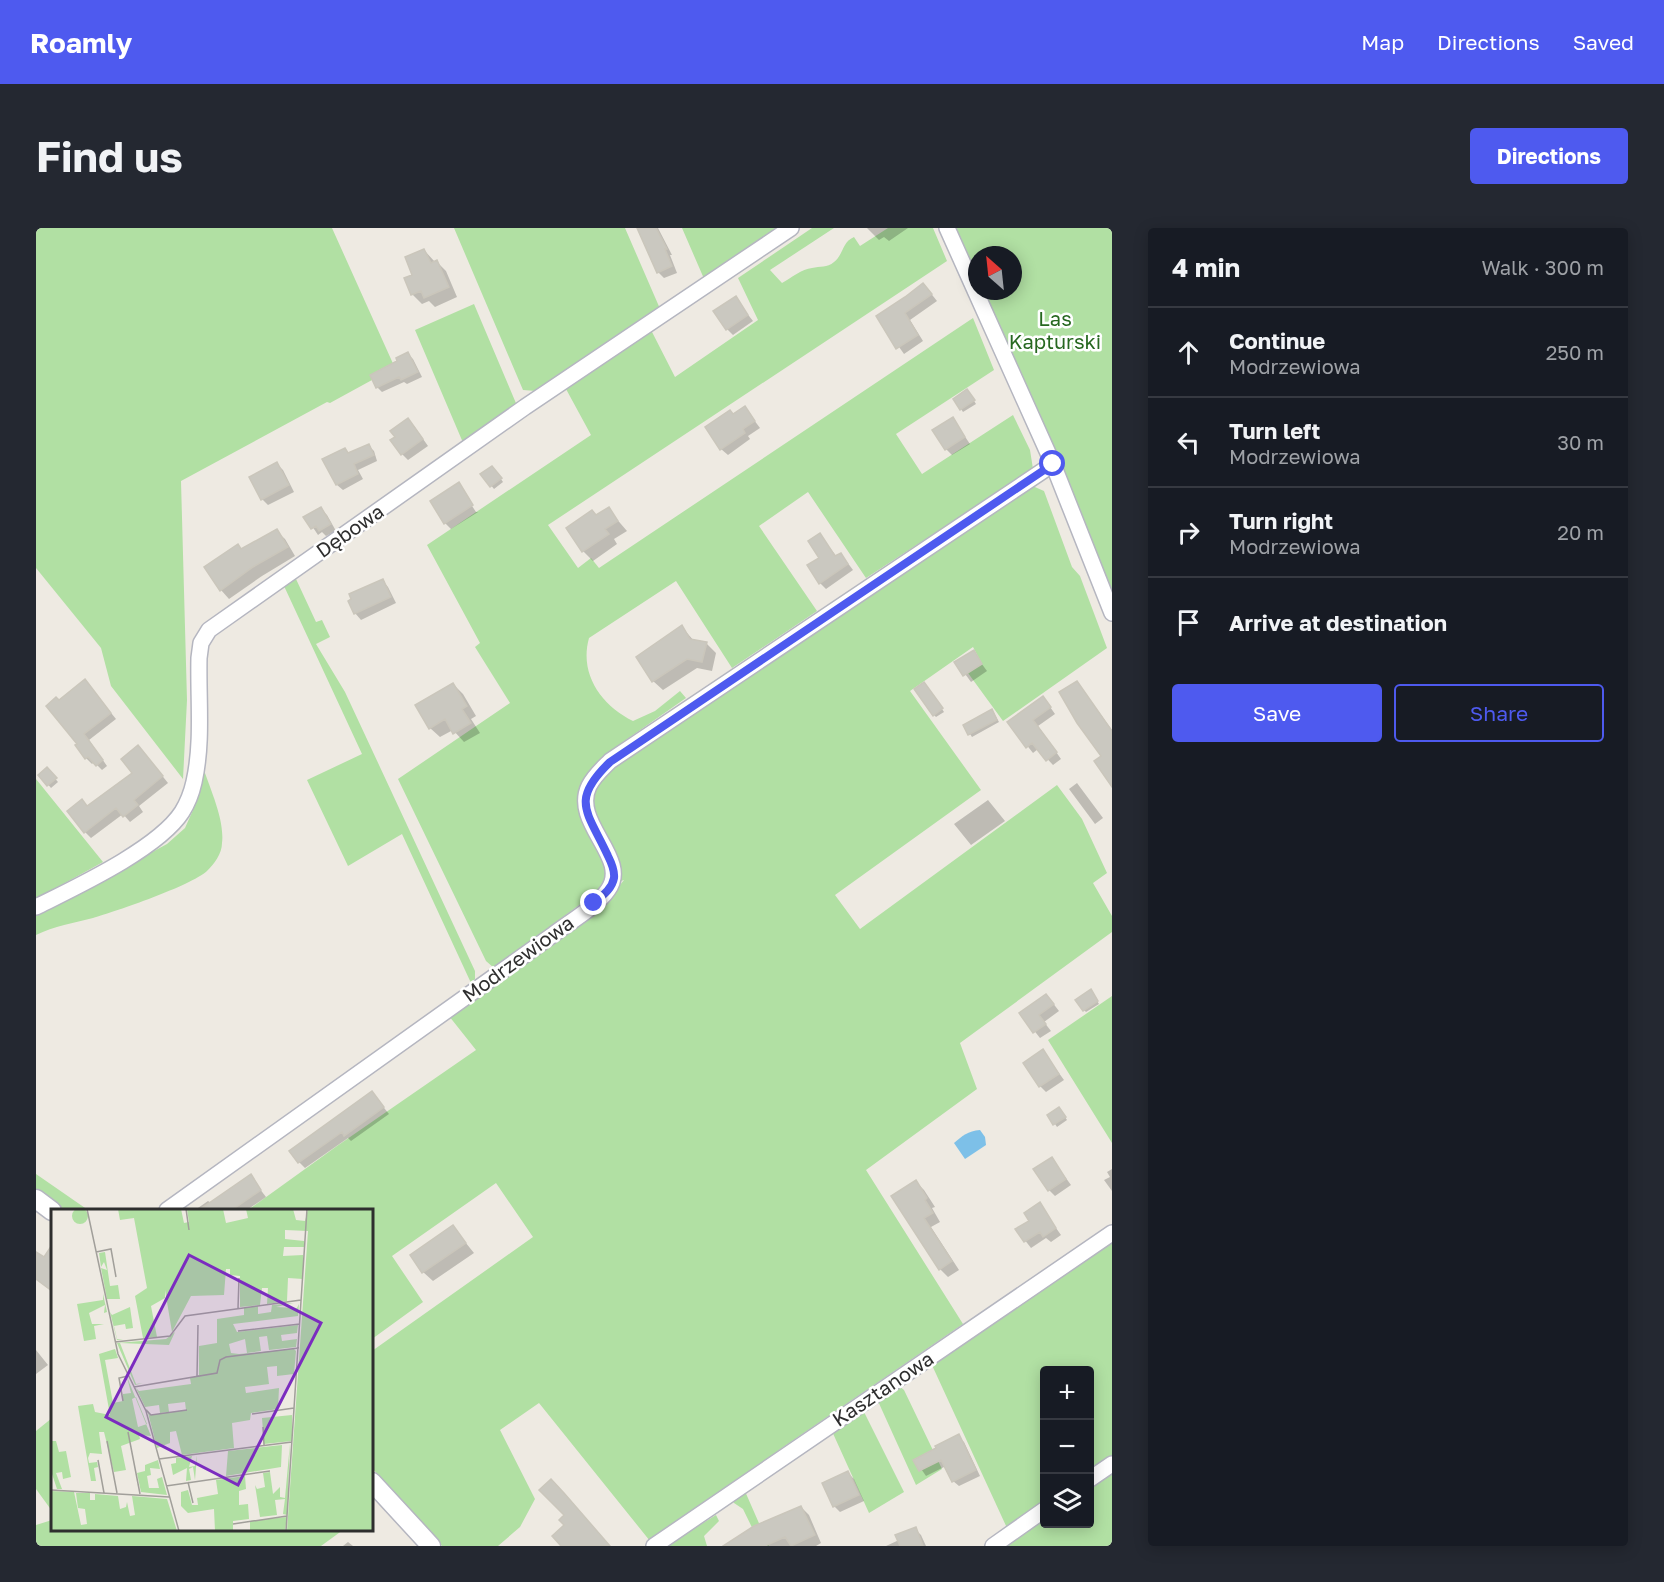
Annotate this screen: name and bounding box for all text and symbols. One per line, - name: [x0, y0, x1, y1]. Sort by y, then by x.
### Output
- text: Roamly: [30, 26, 132, 59]
- text: Map: [1361, 29, 1404, 55]
- text: Directions: [1437, 29, 1540, 55]
- text: Saved: [1573, 29, 1634, 55]
- button: Directions: [1470, 128, 1628, 184]
- text: Find us: [36, 131, 183, 181]
- north arrow: [968, 246, 1022, 300]
- text: 4 min: [1172, 252, 1240, 283]
- text: Walk · 300 m: [1481, 255, 1604, 279]
- park label: Las Kapturski: [1009, 306, 1101, 353]
- text: Continue: [1229, 327, 1325, 354]
- icon: ahead: [1172, 336, 1205, 369]
- text: 250 m: [1546, 340, 1604, 364]
- text: Modrzewiowa: [1229, 354, 1361, 378]
- text: Turn left: [1229, 417, 1320, 444]
- icon: left: [1172, 426, 1205, 459]
- text: 30 m: [1557, 430, 1604, 454]
- text: Modrzewiowa: [1229, 444, 1361, 468]
- route start: [1039, 450, 1065, 476]
- street label: Dębowa: [311, 498, 388, 562]
- text: Turn right: [1229, 507, 1333, 534]
- icon: right: [1172, 516, 1205, 549]
- text: 20 m: [1557, 520, 1604, 544]
- text: Modrzewiowa: [1229, 534, 1361, 558]
- icon: arrive: [1172, 606, 1205, 639]
- text: Arrive at destination: [1229, 609, 1447, 636]
- button: Save: [1172, 684, 1382, 742]
- button: Share: [1394, 684, 1604, 742]
- route end: [580, 889, 606, 915]
- street label: Modrzewiowa: [457, 910, 578, 1007]
- inset map: [51, 1209, 374, 1531]
- street label: Kasztanowa: [827, 1346, 937, 1431]
- map controls: [1040, 1366, 1094, 1528]
- button: +: [1040, 1366, 1094, 1420]
- button: −: [1040, 1420, 1094, 1474]
- button: layers: [1040, 1474, 1094, 1528]

